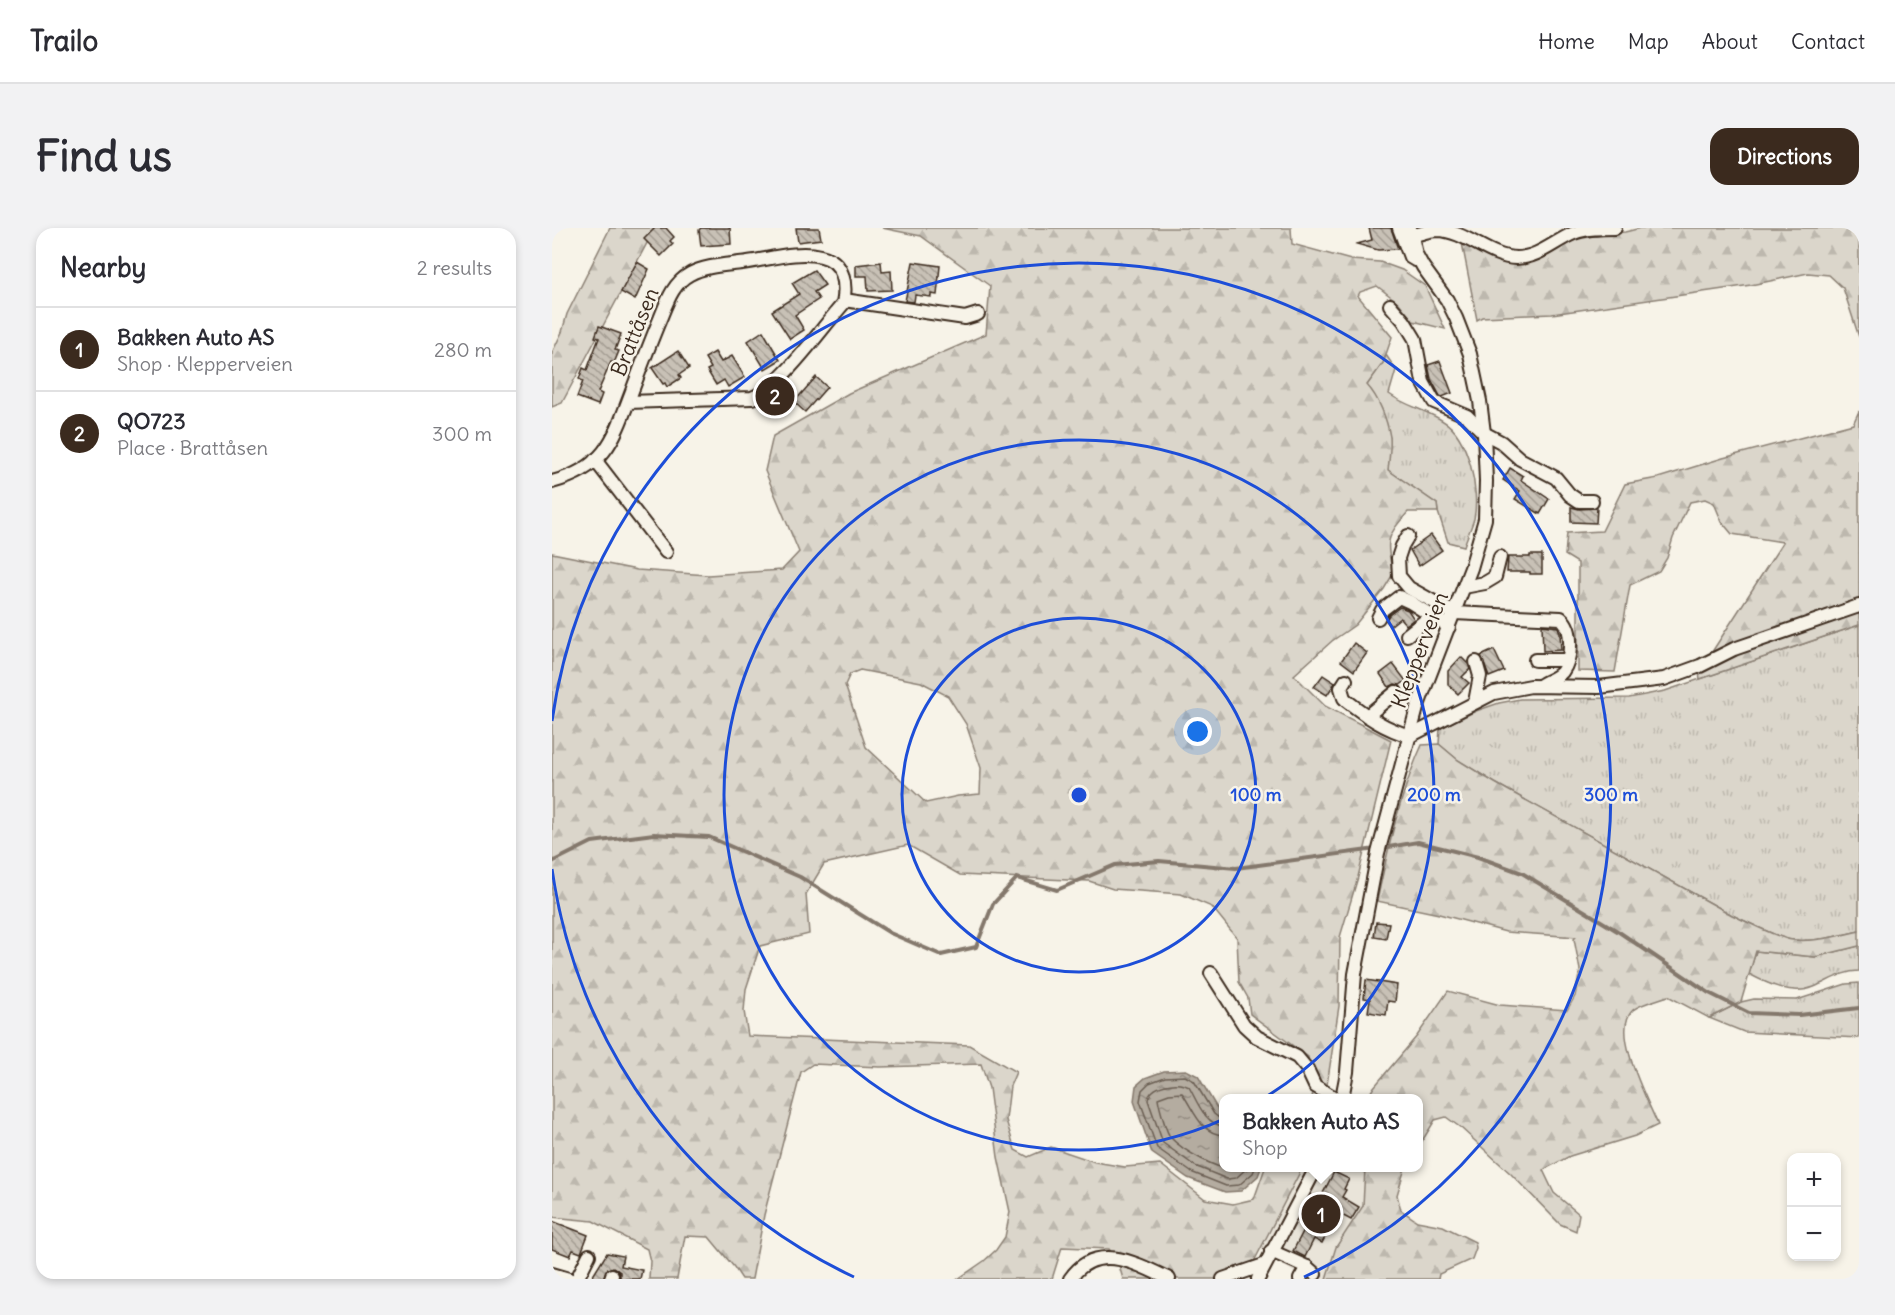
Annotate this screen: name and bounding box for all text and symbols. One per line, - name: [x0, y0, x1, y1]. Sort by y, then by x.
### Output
- text: Trailo: [30, 23, 98, 59]
- text: Home: [1538, 28, 1595, 55]
- text: Map: [1628, 28, 1669, 55]
- text: About: [1702, 28, 1758, 55]
- text: Contact: [1791, 28, 1865, 55]
- button: Directions: [1710, 128, 1859, 185]
- text: Find us: [36, 130, 172, 182]
- text: Nearby: [60, 251, 146, 284]
- text: 2 results: [417, 255, 492, 280]
- street label: Brattåsen: [605, 284, 665, 380]
- text: Bakken Auto AS: [117, 323, 274, 351]
- text: 1: [76, 337, 83, 362]
- text: 280 m: [434, 337, 492, 362]
- text: Shop · Klepperveien: [117, 351, 293, 376]
- pin: 2: [756, 374, 794, 418]
- text: QO723: [117, 407, 186, 435]
- text: 2: [74, 421, 85, 446]
- text: 300 m: [432, 421, 492, 446]
- text: Place · Brattåsen: [117, 435, 268, 460]
- street label: Klepperveien: [1385, 588, 1454, 712]
- your location: [1183, 717, 1212, 746]
- text: 100 m: [1231, 783, 1282, 806]
- text: 200 m: [1407, 783, 1461, 806]
- text: 300 m: [1584, 783, 1638, 806]
- centre of rings: [1069, 785, 1089, 805]
- popup: [1219, 1094, 1423, 1172]
- text: Bakken Auto AS: [1242, 1107, 1400, 1135]
- text: Shop: [1242, 1135, 1288, 1160]
- map controls: [1787, 1153, 1841, 1261]
- button: +: [1787, 1153, 1841, 1207]
- pin: 1: [1302, 1192, 1340, 1236]
- button: −: [1787, 1207, 1841, 1261]

